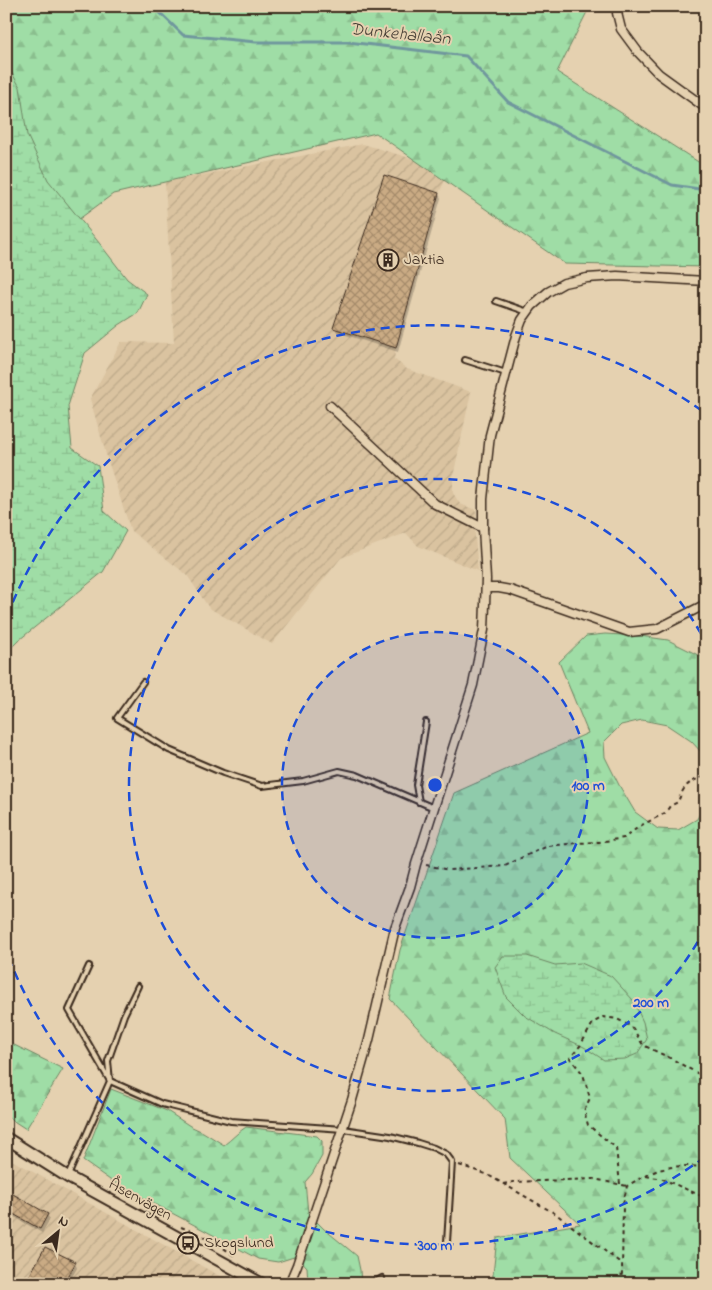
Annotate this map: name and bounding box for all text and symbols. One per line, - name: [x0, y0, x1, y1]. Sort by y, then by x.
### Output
- water label: Dunkehallaån: [348, 17, 453, 53]
- building icon: Jaktia: [376, 248, 400, 272]
- place label: Jaktia: [404, 248, 444, 272]
- text: 100 m: [571, 775, 605, 797]
- centre of rings: [426, 776, 444, 794]
- text: 200 m: [632, 992, 669, 1014]
- street label: Åsenvägen: [104, 1173, 176, 1227]
- north arrow: [32, 1208, 82, 1258]
- text: N: [54, 1210, 73, 1233]
- bus stop icon: Skogslund: [176, 1231, 200, 1255]
- place label: Skogslund: [204, 1231, 274, 1255]
- text: 300 m: [417, 1235, 453, 1257]

